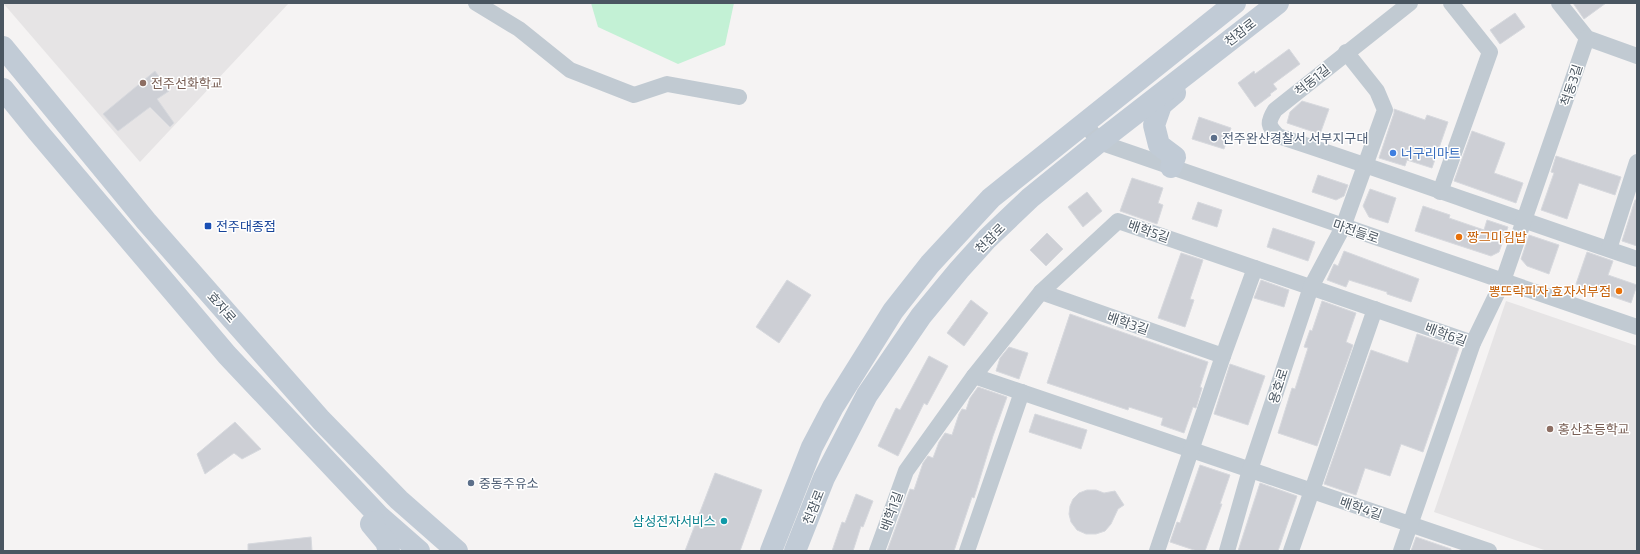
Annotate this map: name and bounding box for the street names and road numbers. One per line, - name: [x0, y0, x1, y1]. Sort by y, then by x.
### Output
- street label: 천잠로: [1221, 15, 1259, 49]
- street label: 척동1길: [1291, 61, 1333, 99]
- street label: 척동3길: [1557, 62, 1585, 108]
- street label: 배학5길: [1126, 216, 1172, 246]
- street label: 마전들로: [1331, 216, 1381, 246]
- street label: 천잠로: [972, 220, 1008, 256]
- street label: 효자로: [204, 288, 240, 326]
- street label: 배학3길: [1105, 308, 1151, 338]
- street label: 배학6길: [1423, 319, 1469, 349]
- street label: 용호로: [1265, 366, 1291, 406]
- street label: 천잠로: [799, 487, 827, 527]
- street label: 배학1길: [876, 489, 906, 533]
- street label: 배학4길: [1338, 493, 1384, 523]

